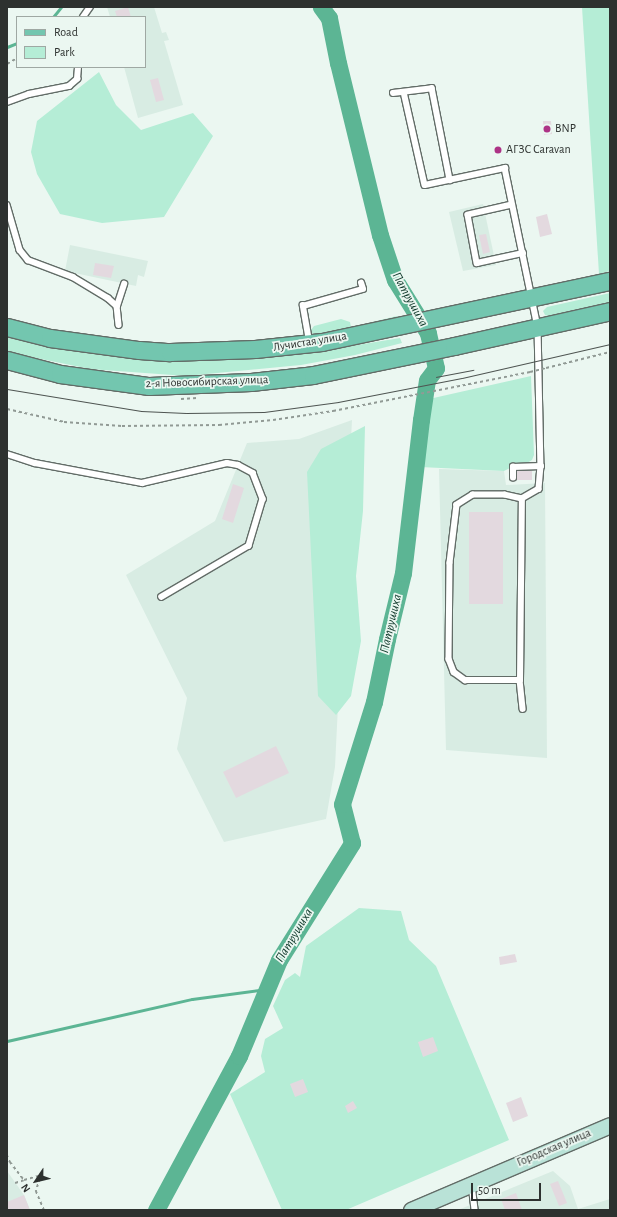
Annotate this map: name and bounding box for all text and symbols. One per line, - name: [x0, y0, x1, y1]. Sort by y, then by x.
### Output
- legend: [16, 16, 146, 68]
- text: Road: [54, 26, 78, 38]
- text: Park: [54, 46, 75, 58]
- place label: BNP: [555, 122, 576, 136]
- marker: BNP: [542, 124, 552, 134]
- place label: АГЗС Caravan: [506, 143, 571, 157]
- marker: АГЗС Caravan: [493, 145, 503, 155]
- water label: Патрушиха: [388, 270, 430, 330]
- street label: Лучистая улица: [272, 329, 348, 355]
- street label: 2-я Новосибирская улица: [145, 373, 269, 391]
- water label: Патрушиха: [378, 593, 406, 655]
- water label: Патрушиха: [273, 906, 317, 966]
- street label: Городская улица: [515, 1126, 593, 1170]
- north arrow: [16, 1161, 56, 1201]
- scale bar: [473, 1175, 543, 1201]
- text: N: [19, 1182, 32, 1194]
- text: 50 m: [478, 1184, 501, 1196]

